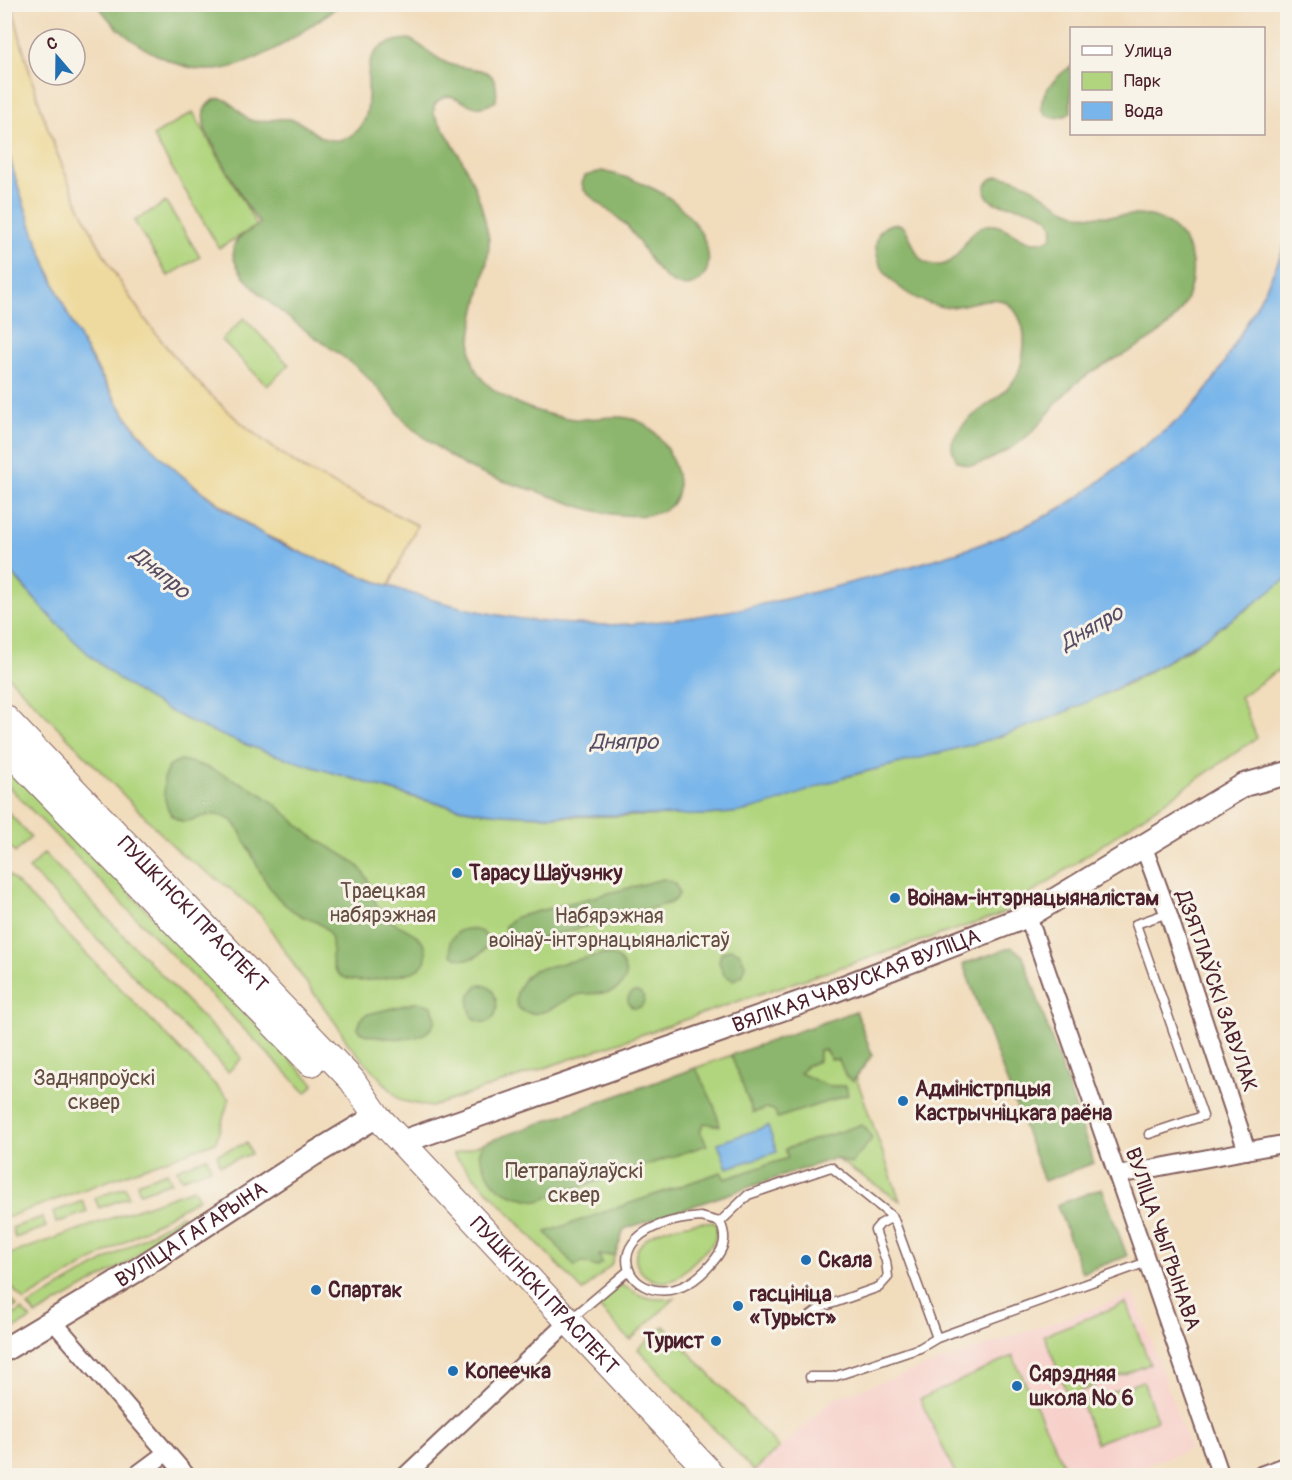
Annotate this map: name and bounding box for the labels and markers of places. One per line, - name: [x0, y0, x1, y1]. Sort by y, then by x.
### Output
- place label: Тарасу Шаўчэнку: [468, 860, 622, 887]
- marker: Тарасу Шаўчэнку: [450, 866, 464, 880]
- place label: Воінам-інтэрнацыяналістам: [907, 885, 1159, 912]
- marker: Воінам-інтэрнацыяналістам: [888, 891, 902, 905]
- place label: Адміністрпцыя Кастрычніцкага раёна: [915, 1076, 1113, 1127]
- marker: Адміністрпцыя Кастрычніцкага раёна: [896, 1094, 910, 1108]
- place label: Скала: [818, 1247, 873, 1274]
- marker: Скала: [799, 1253, 813, 1267]
- place label: Спартак: [328, 1277, 403, 1304]
- place label: гасцініца «Турыст»: [749, 1281, 836, 1332]
- marker: Спартак: [309, 1283, 323, 1297]
- marker: гасцініца «Турыст»: [731, 1299, 745, 1313]
- place label: Турист: [642, 1328, 704, 1355]
- marker: Турист: [709, 1334, 723, 1348]
- place label: Копеечка: [465, 1358, 551, 1385]
- place label: Сярэдняя школа № 6: [1029, 1361, 1134, 1412]
- marker: Копеечка: [446, 1364, 460, 1378]
- marker: Сярэдняя школа № 6: [1010, 1379, 1024, 1393]

